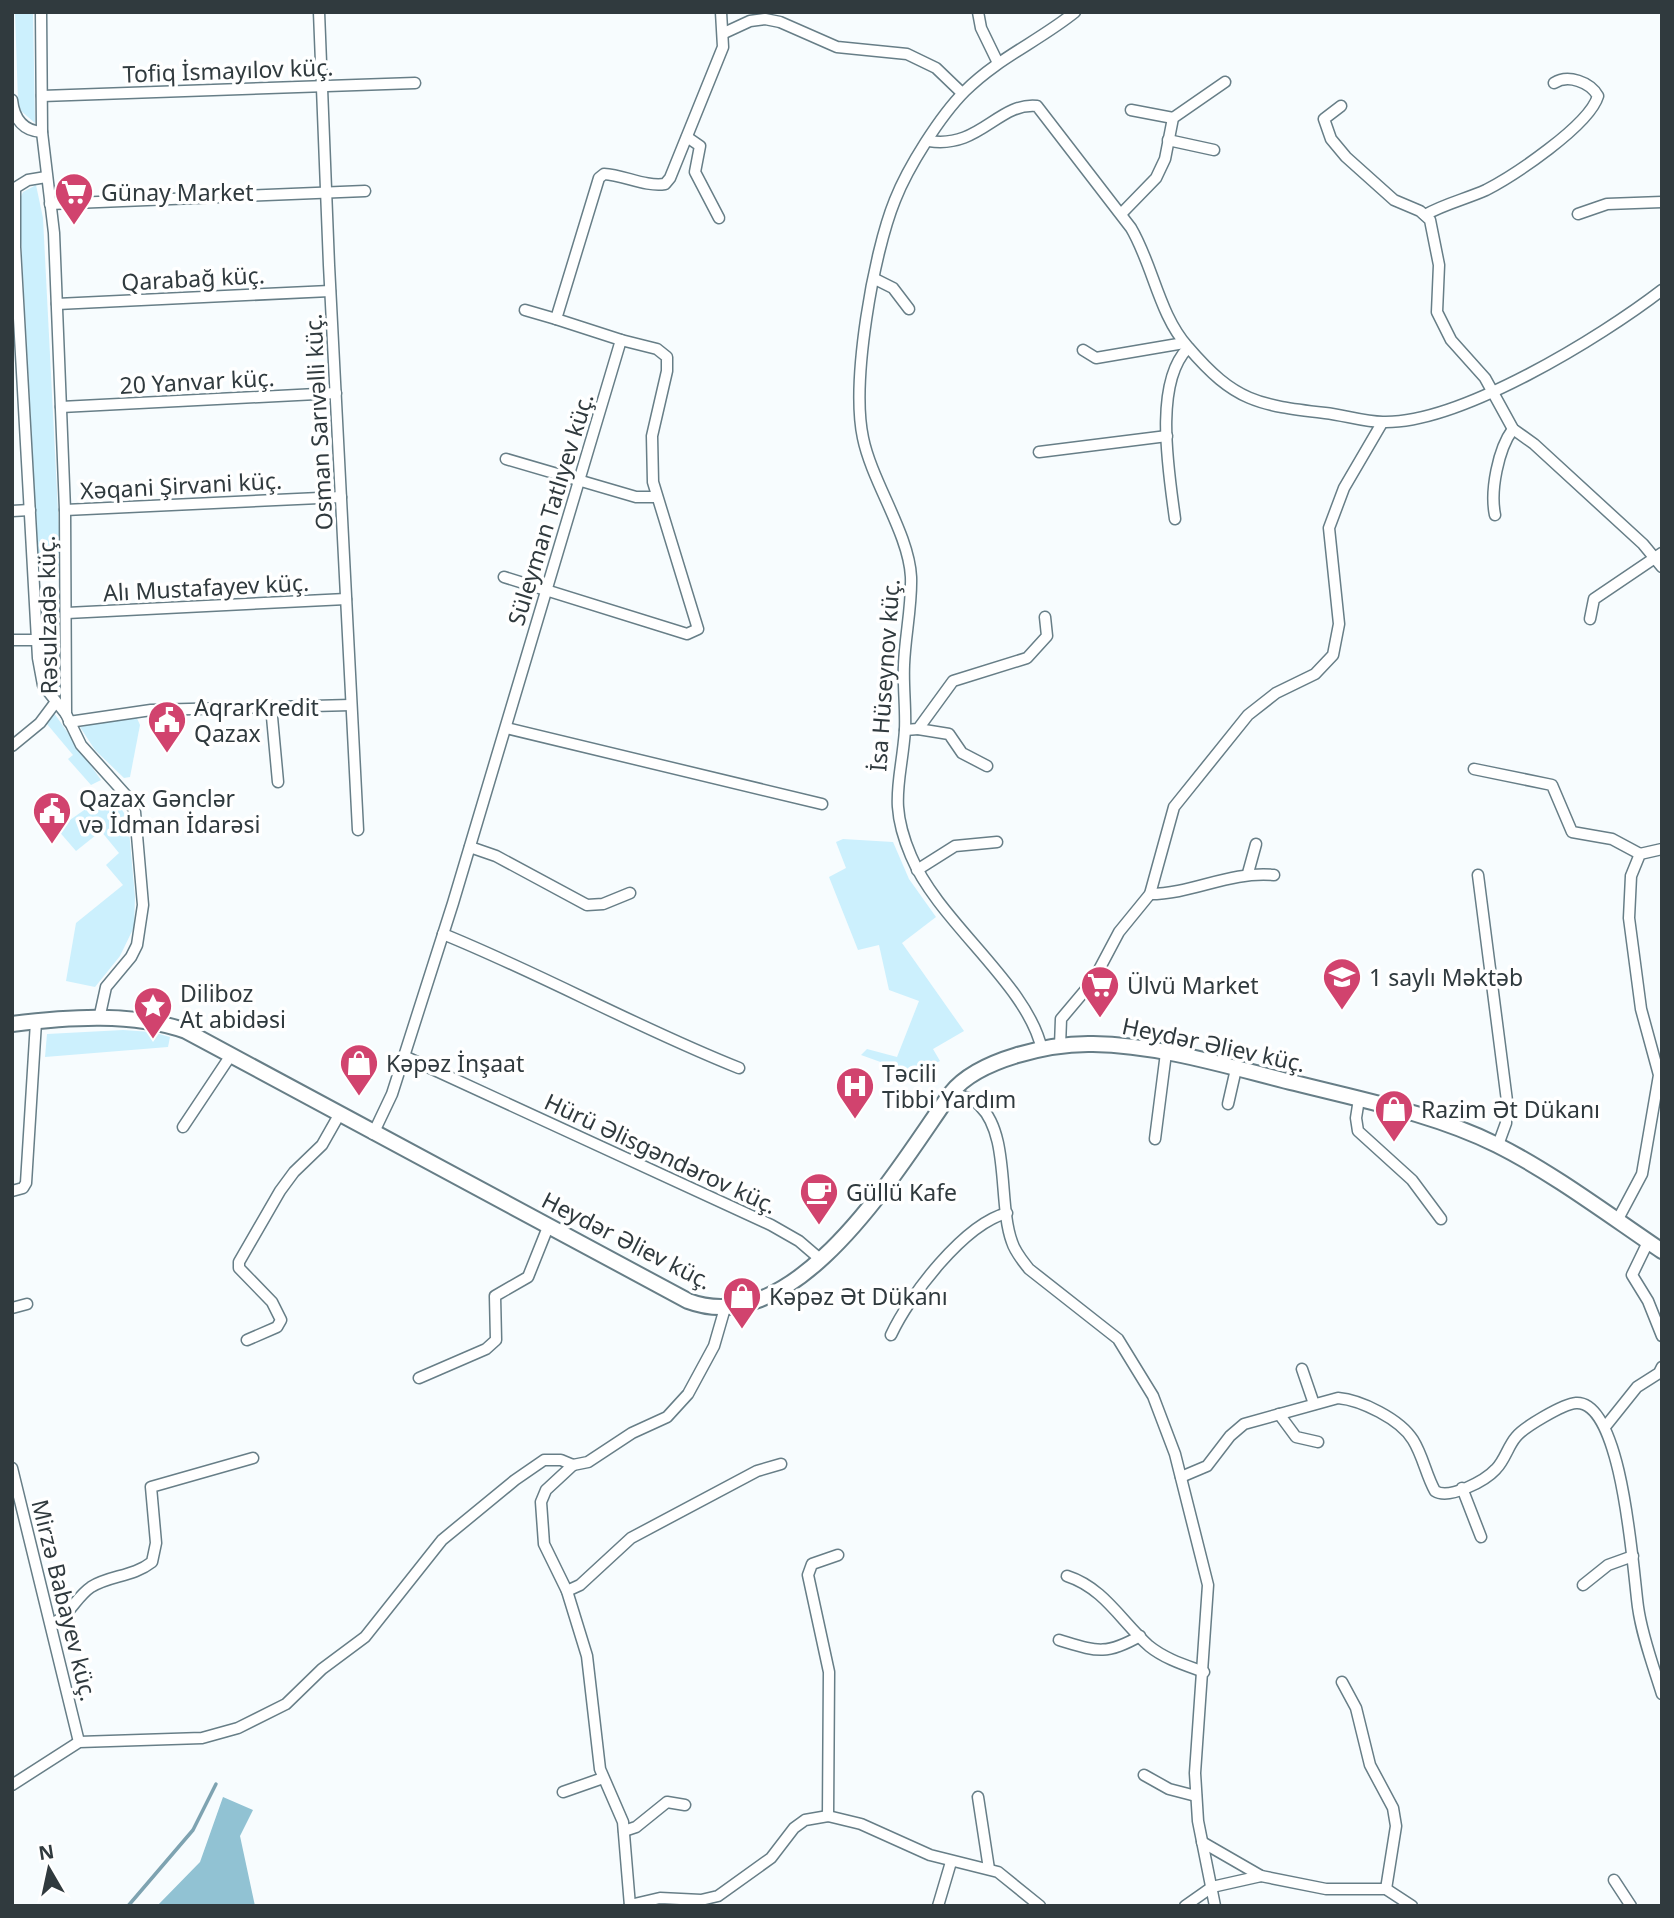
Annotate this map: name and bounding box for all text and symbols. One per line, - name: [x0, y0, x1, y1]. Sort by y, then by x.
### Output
- street label: Tofiq İsmayılov küç.: [122, 50, 334, 90]
- supermarket icon: Günay Market: [53, 171, 95, 226]
- place label: Günay Market: [101, 176, 254, 208]
- street label: Qarabağ küç.: [120, 258, 266, 298]
- street label: Osman Sarıvəlli küç.: [296, 313, 340, 531]
- street label: 20 Yanvar küç.: [119, 361, 275, 401]
- street label: Süleyman Tatlıyev küç.: [499, 389, 601, 629]
- street label: Xəqani Şirvani küç.: [79, 464, 283, 506]
- street label: Rəsulzadə küç.: [30, 535, 64, 695]
- street label: Alı Mustafayev küç.: [102, 566, 310, 608]
- street label: İsa Hüseynov küç.: [861, 577, 907, 773]
- place label: AqrarKredit Qazax: [194, 691, 319, 749]
- public building icon: AqrarKredit Qazax: [146, 699, 188, 754]
- place label: Qazax Gənclər və İdman İdarəsi: [79, 782, 260, 840]
- public building icon: Qazax Gənclər və İdman İdarəsi: [31, 790, 73, 845]
- school or university icon: 1 saylı Məktəb: [1321, 956, 1363, 1011]
- place label: 1 saylı Məktəb: [1369, 961, 1523, 993]
- supermarket icon: Ülvü Market: [1079, 964, 1121, 1019]
- place label: Ülvü Market: [1127, 969, 1258, 1001]
- place label: Diliboz At abidəsi: [180, 977, 286, 1035]
- place icon: Diliboz At abidəsi: [132, 985, 174, 1040]
- street label: Heydər Əliev küç.: [1119, 1009, 1309, 1079]
- shop icon: Kəpəz İnşaat: [338, 1042, 380, 1097]
- place label: Kəpəz İnşaat: [386, 1047, 524, 1079]
- place label: Təcili Tibbi Yardım: [882, 1057, 1016, 1115]
- hospital icon: Təcili Tibbi Yardım: [834, 1065, 876, 1120]
- street label: Hürü Əlisgəndərov küç.: [540, 1085, 782, 1221]
- shop icon: Razim Ət Dükanı: [1373, 1088, 1415, 1143]
- place label: Razim Ət Dükanı: [1421, 1093, 1600, 1125]
- cafe icon: Güllü Kafe: [798, 1171, 840, 1226]
- place label: Güllü Kafe: [846, 1176, 957, 1208]
- street label: Heydər Əliev küç.: [537, 1183, 717, 1297]
- shop icon: Kəpəz Ət Dükanı: [721, 1275, 763, 1330]
- place label: Kəpəz Ət Dükanı: [769, 1280, 948, 1312]
- street label: Mirzə Babayev küç.: [24, 1496, 106, 1704]
- north arrow: [14, 1834, 84, 1904]
- text: N: [37, 1838, 56, 1866]

